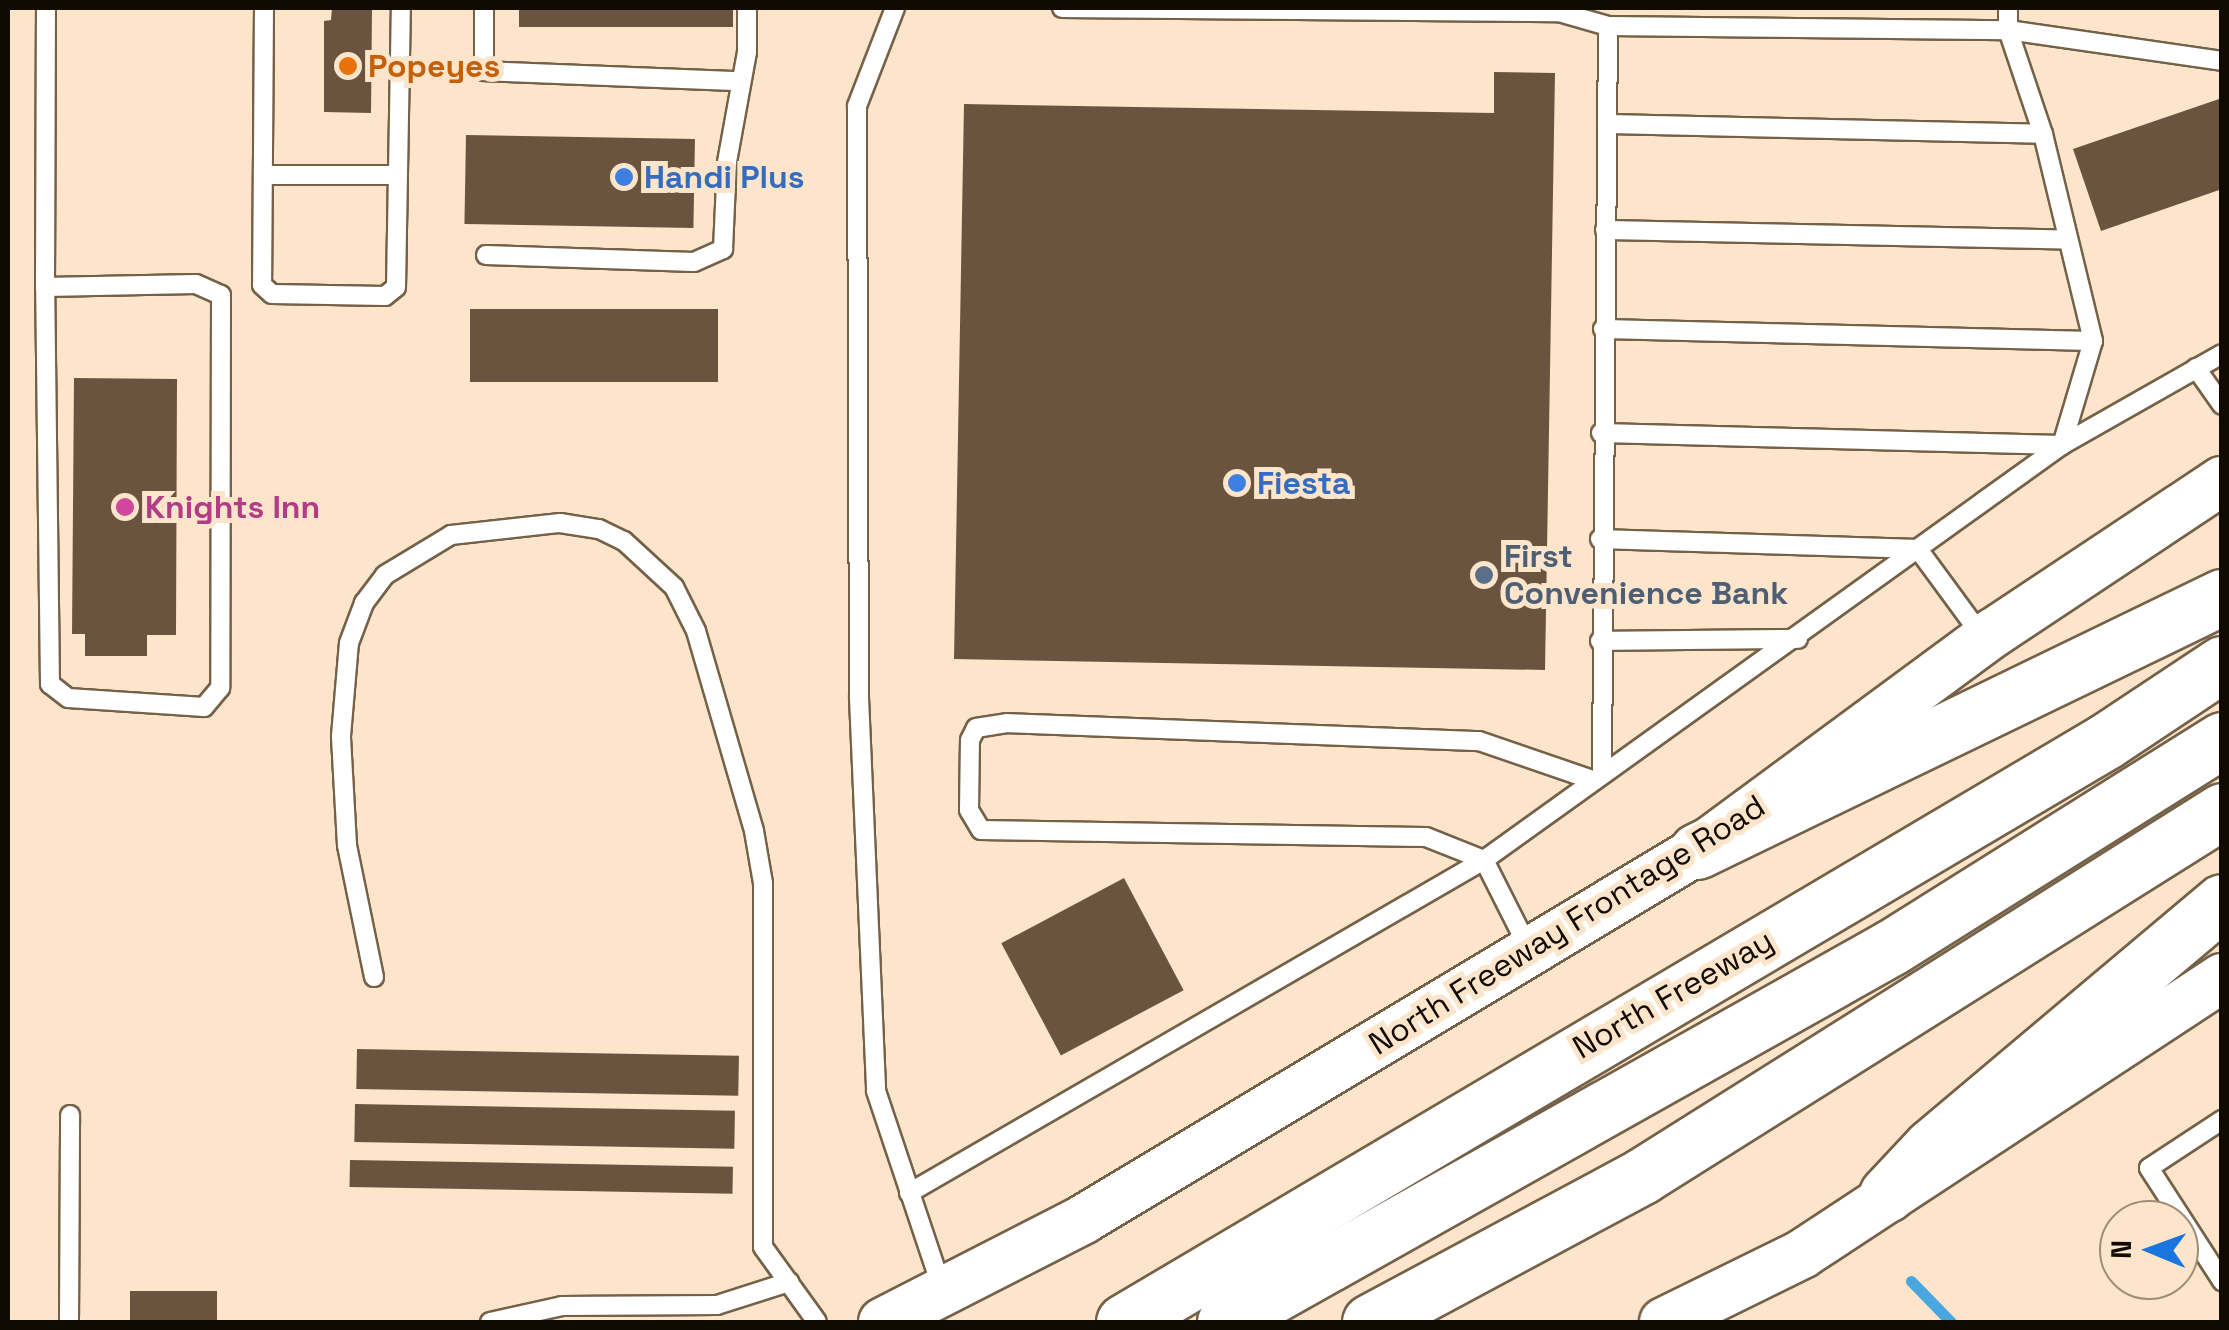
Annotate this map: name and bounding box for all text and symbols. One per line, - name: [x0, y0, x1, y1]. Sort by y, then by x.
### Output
- place label: Popeyes: [368, 47, 500, 85]
- marker: Popeyes: [337, 55, 359, 77]
- place label: Handi Plus: [644, 158, 805, 196]
- marker: Handi Plus: [613, 166, 635, 188]
- place label: Fiesta: [1257, 464, 1351, 502]
- marker: Fiesta: [1226, 472, 1248, 494]
- place label: Knights Inn: [145, 488, 320, 526]
- marker: Knights Inn: [114, 496, 136, 518]
- place label: First Convenience Bank: [1504, 538, 1788, 613]
- marker: First Convenience Bank: [1473, 564, 1495, 586]
- street label: North Freeway Frontage Road: [1362, 787, 1772, 1063]
- street label: North Freeway: [1566, 921, 1780, 1067]
- north arrow: [2099, 1200, 2199, 1300]
- text: N: [2103, 1240, 2139, 1259]

